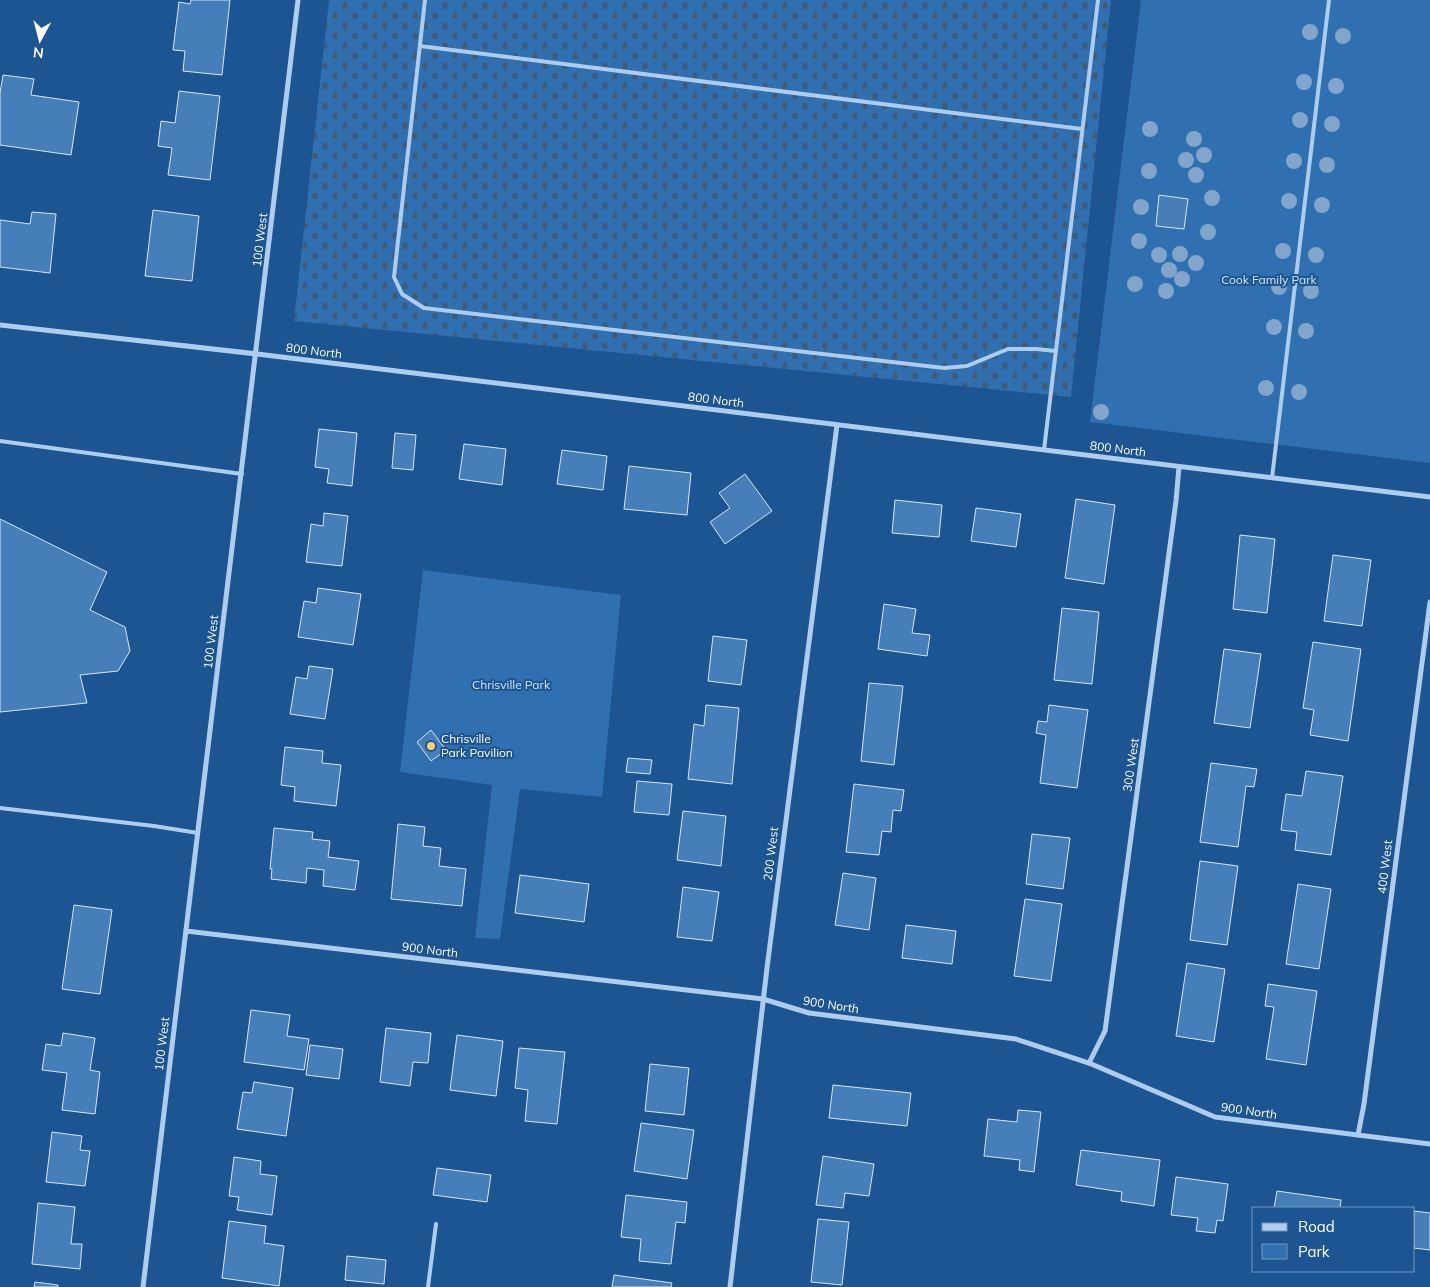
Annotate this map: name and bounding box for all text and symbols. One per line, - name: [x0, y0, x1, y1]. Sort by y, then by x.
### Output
- north arrow: [15, 15, 65, 65]
- text: N: [32, 43, 45, 62]
- street label: 100 West: [249, 212, 270, 268]
- park label: Cook Family Park: [1221, 272, 1318, 287]
- street label: 800 North: [285, 340, 343, 361]
- street label: 800 North: [687, 389, 745, 410]
- street label: 800 North: [1089, 438, 1147, 459]
- street label: 100 West: [200, 614, 221, 670]
- park label: Chrisville Park: [472, 677, 551, 692]
- place label: Chrisville Park Pavilion: [441, 731, 513, 760]
- street label: 300 West: [1119, 737, 1142, 793]
- marker: Chrisville Park Pavilion: [425, 740, 437, 752]
- street label: 200 West: [760, 826, 781, 882]
- street label: 400 West: [1374, 839, 1395, 895]
- street label: 900 North: [401, 939, 459, 960]
- street label: 900 North: [802, 993, 860, 1016]
- street label: 100 West: [151, 1016, 172, 1072]
- street label: 900 North: [1220, 1099, 1278, 1122]
- legend: [1252, 1207, 1415, 1272]
- text: Road: [1298, 1217, 1335, 1236]
- text: Park: [1298, 1242, 1330, 1261]

